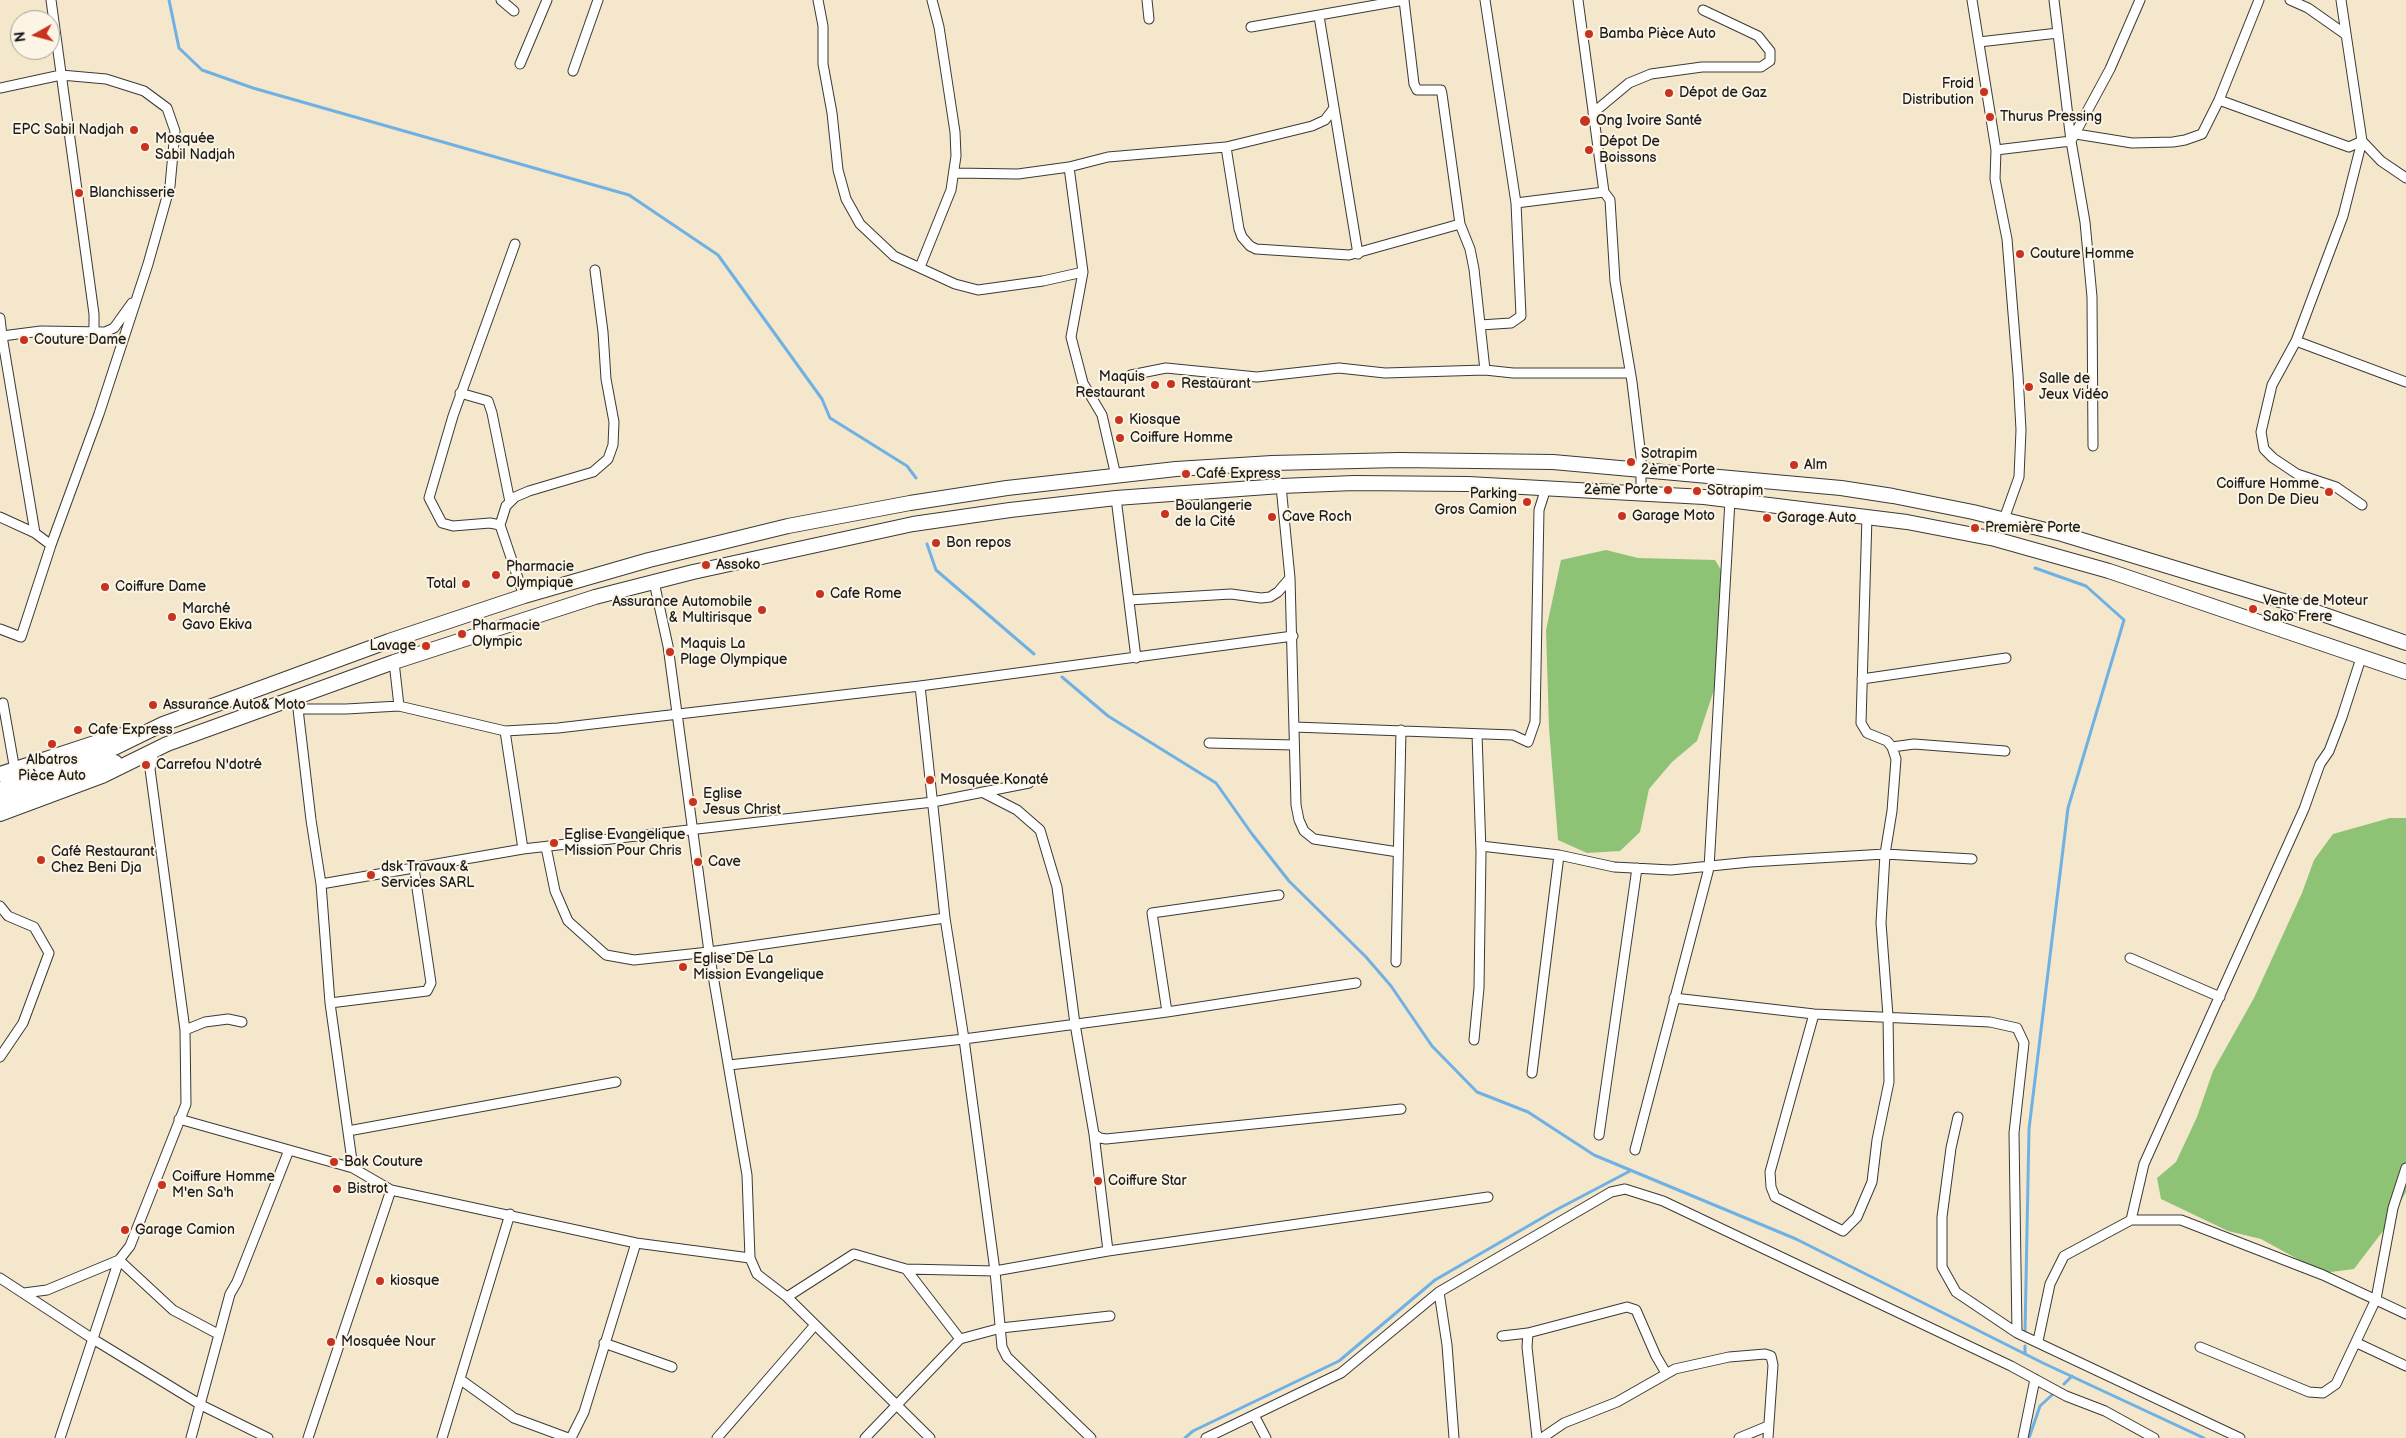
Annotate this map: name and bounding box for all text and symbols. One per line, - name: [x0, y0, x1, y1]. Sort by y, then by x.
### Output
- north arrow: [10, 10, 60, 60]
- place label: Bamba Pièce Auto: [1599, 26, 1716, 42]
- marker: Bamba Pièce Auto: [1583, 28, 1595, 40]
- text: N: [12, 31, 30, 43]
- place label: Froid Distribution: [1902, 76, 1974, 108]
- place label: Dépot de Gaz: [1679, 85, 1767, 101]
- marker: Froid Distribution: [1978, 86, 1990, 98]
- marker: Dépot de Gaz: [1663, 87, 1675, 99]
- place label: Thurus Pressing: [2000, 109, 2102, 125]
- marker: Thurus Pressing: [1984, 111, 1996, 123]
- place label: Ong Ivoire Santé: [1596, 113, 1702, 129]
- marker: Ong Ivoire Santé: [1578, 114, 1592, 128]
- place label: EPC Sabil Nadjah: [12, 122, 124, 138]
- marker: EPC Sabil Nadjah: [128, 124, 140, 136]
- place label: Mosquée Sabil Nadjah: [155, 131, 235, 164]
- place label: Dépot De Boissons: [1599, 134, 1660, 166]
- marker: Mosquée Sabil Nadjah: [139, 141, 151, 153]
- marker: Dépot De Boissons: [1583, 144, 1595, 156]
- place label: Blanchisserie: [89, 185, 175, 201]
- marker: Blanchisserie: [73, 187, 85, 199]
- place label: Couture Homme: [2030, 246, 2134, 262]
- marker: Couture Homme: [2014, 248, 2026, 260]
- place label: Couture Dame: [34, 332, 126, 348]
- marker: Couture Dame: [18, 334, 30, 346]
- place label: Maquis Restaurant: [1075, 369, 1145, 402]
- place label: Salle de Jeux Vidéo: [2039, 371, 2109, 404]
- place label: Restaurant: [1181, 376, 1251, 392]
- marker: Restaurant: [1165, 378, 1177, 390]
- marker: Maquis Restaurant: [1149, 379, 1161, 391]
- marker: Salle de Jeux Vidéo: [2023, 381, 2035, 393]
- place label: Kiosque: [1129, 412, 1180, 428]
- marker: Kiosque: [1113, 414, 1125, 426]
- place label: Coiffure Homme: [1130, 430, 1233, 446]
- marker: Coiffure Homme: [1114, 432, 1126, 444]
- place label: Sotrapim 2ème Porte: [1641, 446, 1715, 478]
- marker: Sotrapim 2ème Porte: [1625, 456, 1637, 468]
- place label: Alm: [1804, 457, 1827, 473]
- marker: Alm: [1788, 459, 1800, 471]
- place label: Café Express: [1196, 466, 1281, 482]
- marker: Café Express: [1180, 468, 1192, 480]
- place label: Coiffure Homme Don De Dieu: [2216, 476, 2319, 508]
- place label: 2ème Porte: [1584, 482, 1658, 498]
- place label: Sotrapim: [1707, 483, 1763, 499]
- marker: 2ème Porte: [1662, 484, 1674, 496]
- marker: Sotrapim: [1691, 485, 1703, 497]
- place label: Parking Gros Camion: [1434, 486, 1517, 518]
- marker: Coiffure Homme Don De Dieu: [2323, 486, 2335, 498]
- marker: Parking Gros Camion: [1521, 496, 1533, 508]
- place label: Boulangerie de la Cité: [1175, 498, 1252, 530]
- marker: Boulangerie de la Cité: [1159, 508, 1171, 520]
- place label: Garage Moto: [1632, 508, 1715, 524]
- place label: Cave Roch: [1282, 509, 1352, 525]
- marker: Garage Moto: [1616, 510, 1628, 522]
- place label: Garage Auto: [1777, 510, 1856, 526]
- marker: Cave Roch: [1266, 511, 1278, 523]
- marker: Garage Auto: [1761, 512, 1773, 524]
- place label: Première Porte: [1985, 520, 2081, 536]
- marker: Première Porte: [1969, 522, 1981, 534]
- place label: Bon repos: [946, 535, 1011, 551]
- marker: Bon repos: [930, 537, 942, 549]
- place label: Assoko: [716, 557, 760, 573]
- place label: Pharmacie Olympique: [506, 559, 574, 592]
- marker: Assoko: [700, 559, 712, 571]
- marker: Pharmacie Olympique: [490, 569, 502, 581]
- place label: Total: [426, 576, 456, 592]
- marker: Total: [460, 578, 472, 590]
- place label: Coiffure Dame: [115, 579, 206, 595]
- marker: Coiffure Dame: [99, 581, 111, 593]
- place label: Cafe Rome: [830, 586, 902, 602]
- marker: Cafe Rome: [814, 588, 826, 600]
- place label: Vente de Moteur Sako Frere: [2263, 593, 2368, 626]
- place label: Assurance Automobile & Multirisque: [612, 594, 752, 626]
- place label: Marché Gavo Ekiva: [182, 601, 252, 634]
- marker: Vente de Moteur Sako Frere: [2247, 603, 2259, 615]
- marker: Assurance Automobile & Multirisque: [756, 604, 768, 616]
- marker: Marché Gavo Ekiva: [166, 611, 178, 623]
- place label: Pharmacie Olympic: [472, 618, 540, 650]
- marker: Pharmacie Olympic: [456, 628, 468, 640]
- place label: Maquis La Plage Olympique: [680, 636, 787, 669]
- place label: Lavage: [370, 638, 416, 654]
- marker: Lavage: [420, 640, 432, 652]
- marker: Maquis La Plage Olympique: [664, 646, 676, 658]
- place label: Assurance Auto& Moto: [163, 697, 306, 713]
- marker: Assurance Auto& Moto: [147, 699, 159, 711]
- place label: Cafe Express: [88, 722, 173, 738]
- marker: Cafe Express: [72, 724, 84, 736]
- marker: Albatros Pièce Auto: [46, 738, 58, 750]
- place label: Albatros Pièce Auto: [18, 752, 86, 784]
- place label: Carrefou N'dotré: [156, 757, 262, 773]
- marker: Carrefou N'dotré: [140, 759, 152, 771]
- place label: Mosquée Konaté: [940, 772, 1048, 788]
- marker: Mosquée Konaté: [924, 774, 936, 786]
- place label: Eglise Jesus Christ: [703, 786, 781, 819]
- marker: Eglise Jesus Christ: [687, 796, 699, 808]
- place label: Eglise Evangelique Mission Pour Chris: [564, 827, 685, 860]
- marker: Eglise Evangelique Mission Pour Chris: [548, 837, 560, 849]
- place label: Café Restaurant Chez Beni Dja: [51, 844, 155, 876]
- marker: Café Restaurant Chez Beni Dja: [35, 854, 47, 866]
- place label: Cave: [708, 854, 741, 870]
- marker: Cave: [692, 856, 704, 868]
- place label: dsk Travaux & Services SARL: [381, 859, 474, 892]
- marker: dsk Travaux & Services SARL: [365, 869, 377, 881]
- place label: Eglise De La Mission Evangelique: [693, 951, 824, 984]
- marker: Eglise De La Mission Evangelique: [677, 961, 689, 973]
- place label: Bak Couture: [344, 1154, 423, 1170]
- marker: Bak Couture: [328, 1156, 340, 1168]
- place label: Coiffure Homme M'en Sa'h: [172, 1169, 275, 1202]
- place label: Coiffure Star: [1108, 1173, 1187, 1189]
- marker: Coiffure Star: [1092, 1175, 1104, 1187]
- marker: Coiffure Homme M'en Sa'h: [156, 1179, 168, 1191]
- place label: Bistrot: [347, 1181, 388, 1197]
- marker: Bistrot: [331, 1183, 343, 1195]
- place label: Garage Camion: [135, 1222, 235, 1238]
- marker: Garage Camion: [119, 1224, 131, 1236]
- place label: kiosque: [390, 1273, 439, 1289]
- marker: kiosque: [374, 1275, 386, 1287]
- place label: Mosquée Nour: [341, 1334, 436, 1350]
- marker: Mosquée Nour: [325, 1336, 337, 1348]

